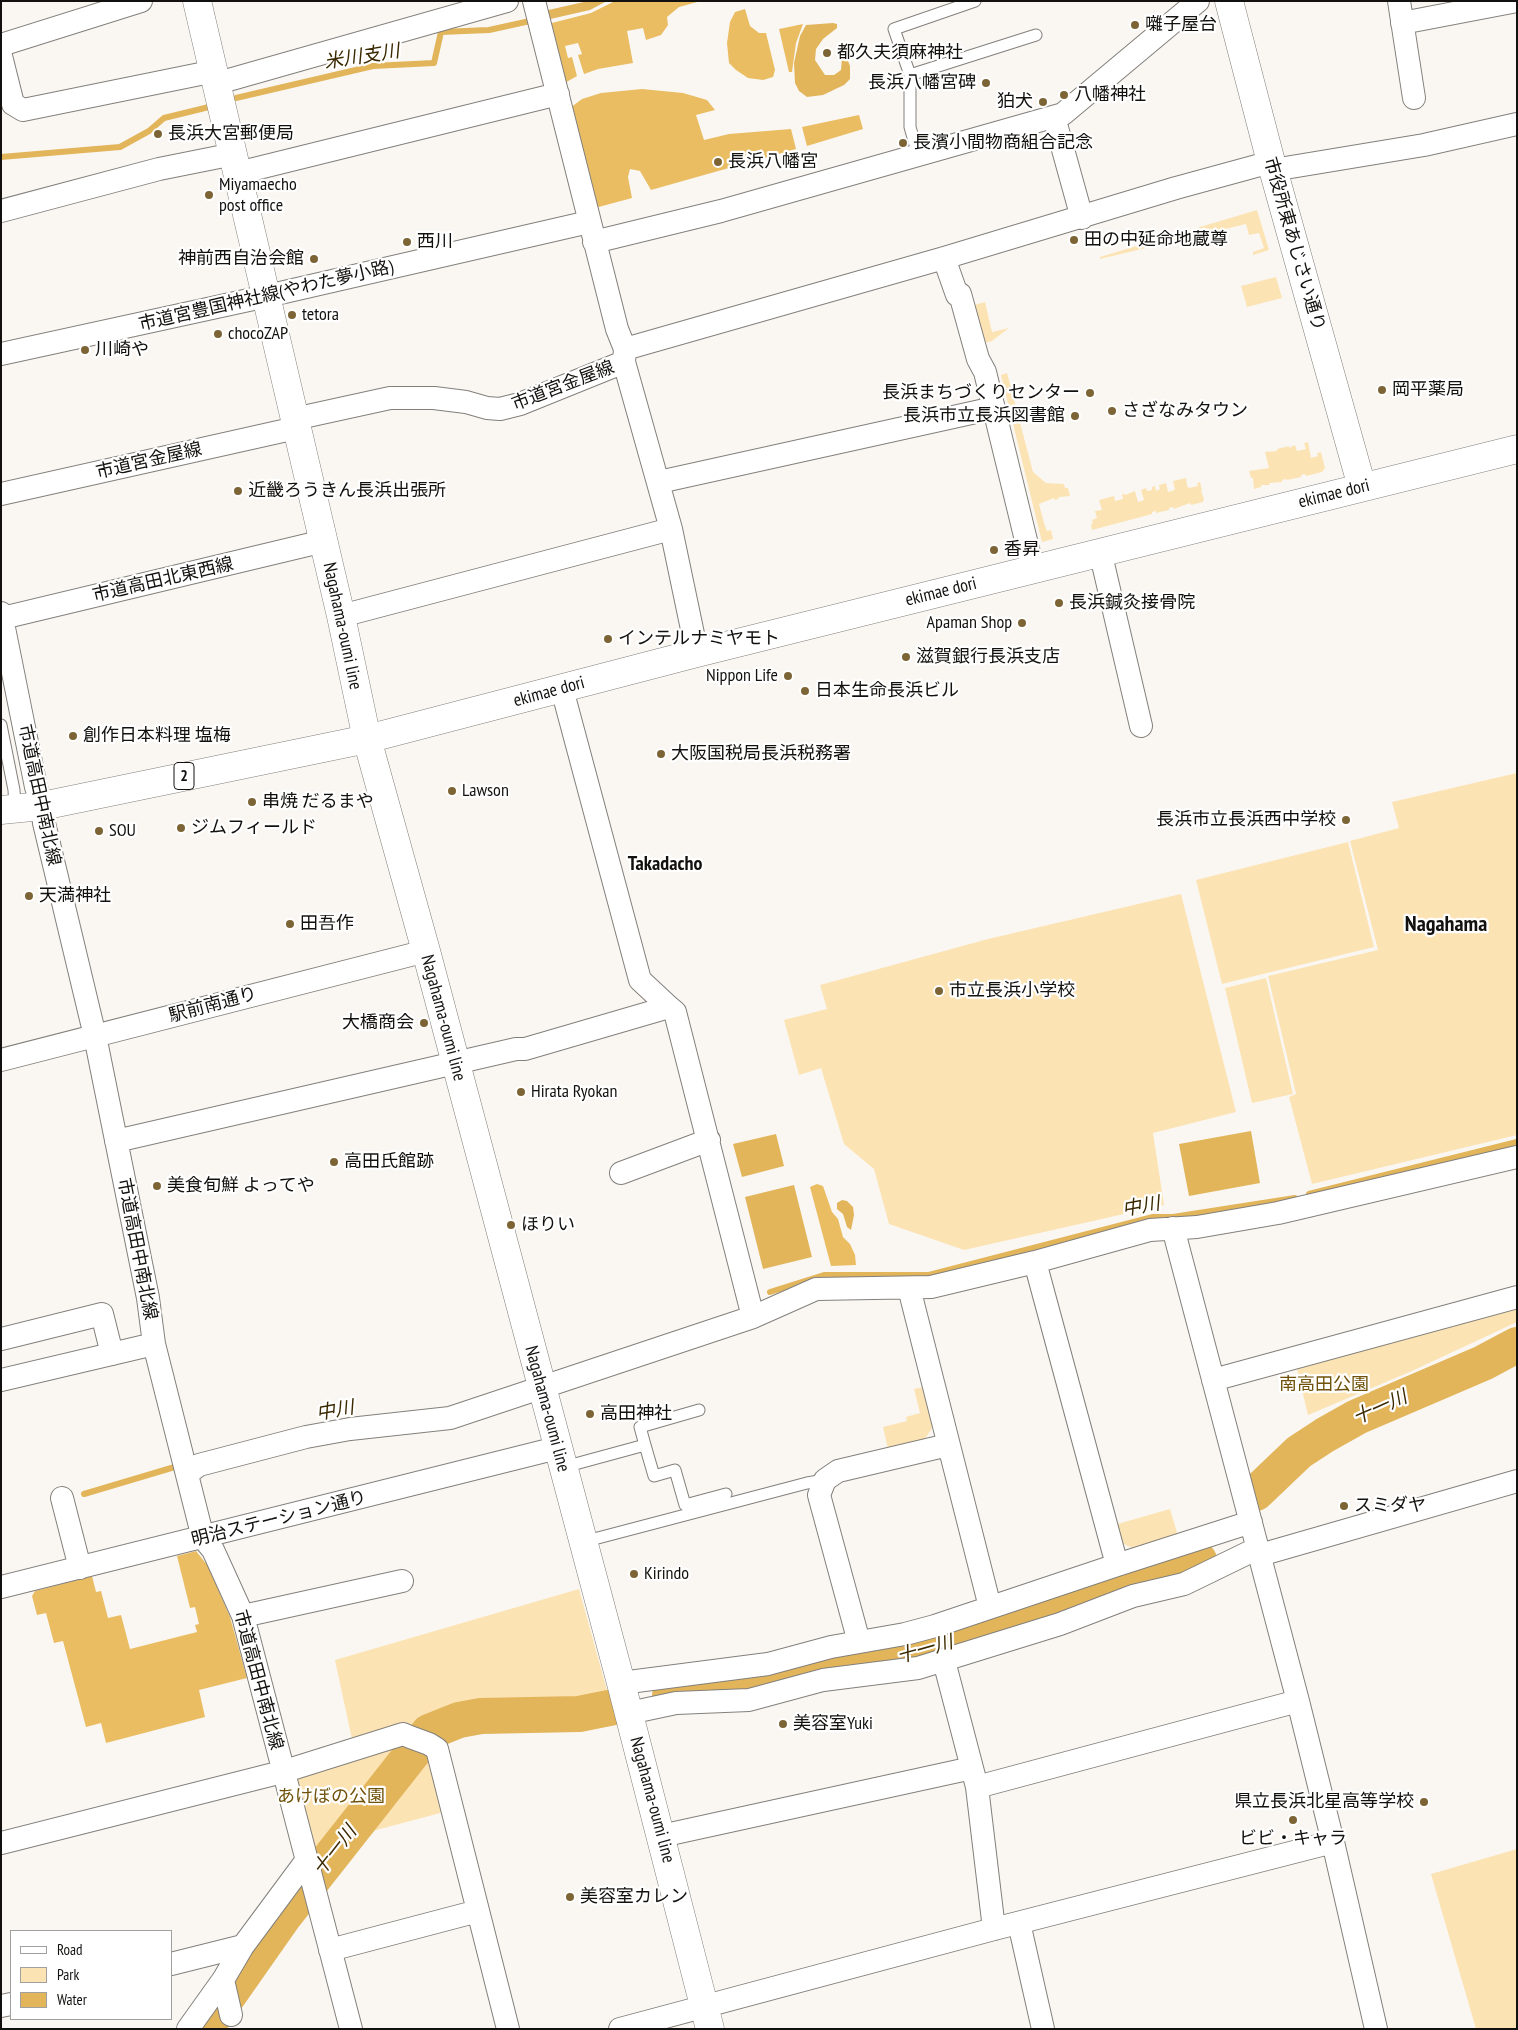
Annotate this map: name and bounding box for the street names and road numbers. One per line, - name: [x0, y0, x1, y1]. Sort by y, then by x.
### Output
- street label: 市役所東あじさい通り: [1259, 155, 1329, 333]
- street label: 市道宮豊国神社線(やわた夢小路): [137, 256, 395, 336]
- street label: 市道宮金屋線: [509, 357, 617, 415]
- street label: 市道宮金屋線: [94, 438, 204, 484]
- street label: ekimae dori: [1296, 475, 1372, 513]
- street label: 市道高田北東西線: [90, 553, 236, 607]
- street label: Nagahama-oumi line: [318, 560, 366, 692]
- street label: ekimae dori: [903, 573, 979, 611]
- street label: ekimae dori: [511, 672, 587, 712]
- street label: 市道高田中南北線: [13, 722, 65, 868]
- road number: 2: [174, 762, 194, 789]
- street label: Nagahama-oumi line: [416, 953, 470, 1083]
- street label: 駅前南通り: [167, 983, 259, 1027]
- street label: 市道高田中南北線: [113, 1176, 161, 1322]
- street label: Nagahama-oumi line: [520, 1344, 574, 1474]
- street label: 明治ステーション通り: [189, 1487, 369, 1551]
- street label: 市道高田中南北線: [229, 1608, 287, 1752]
- street label: Nagahama-oumi line: [625, 1735, 679, 1865]

